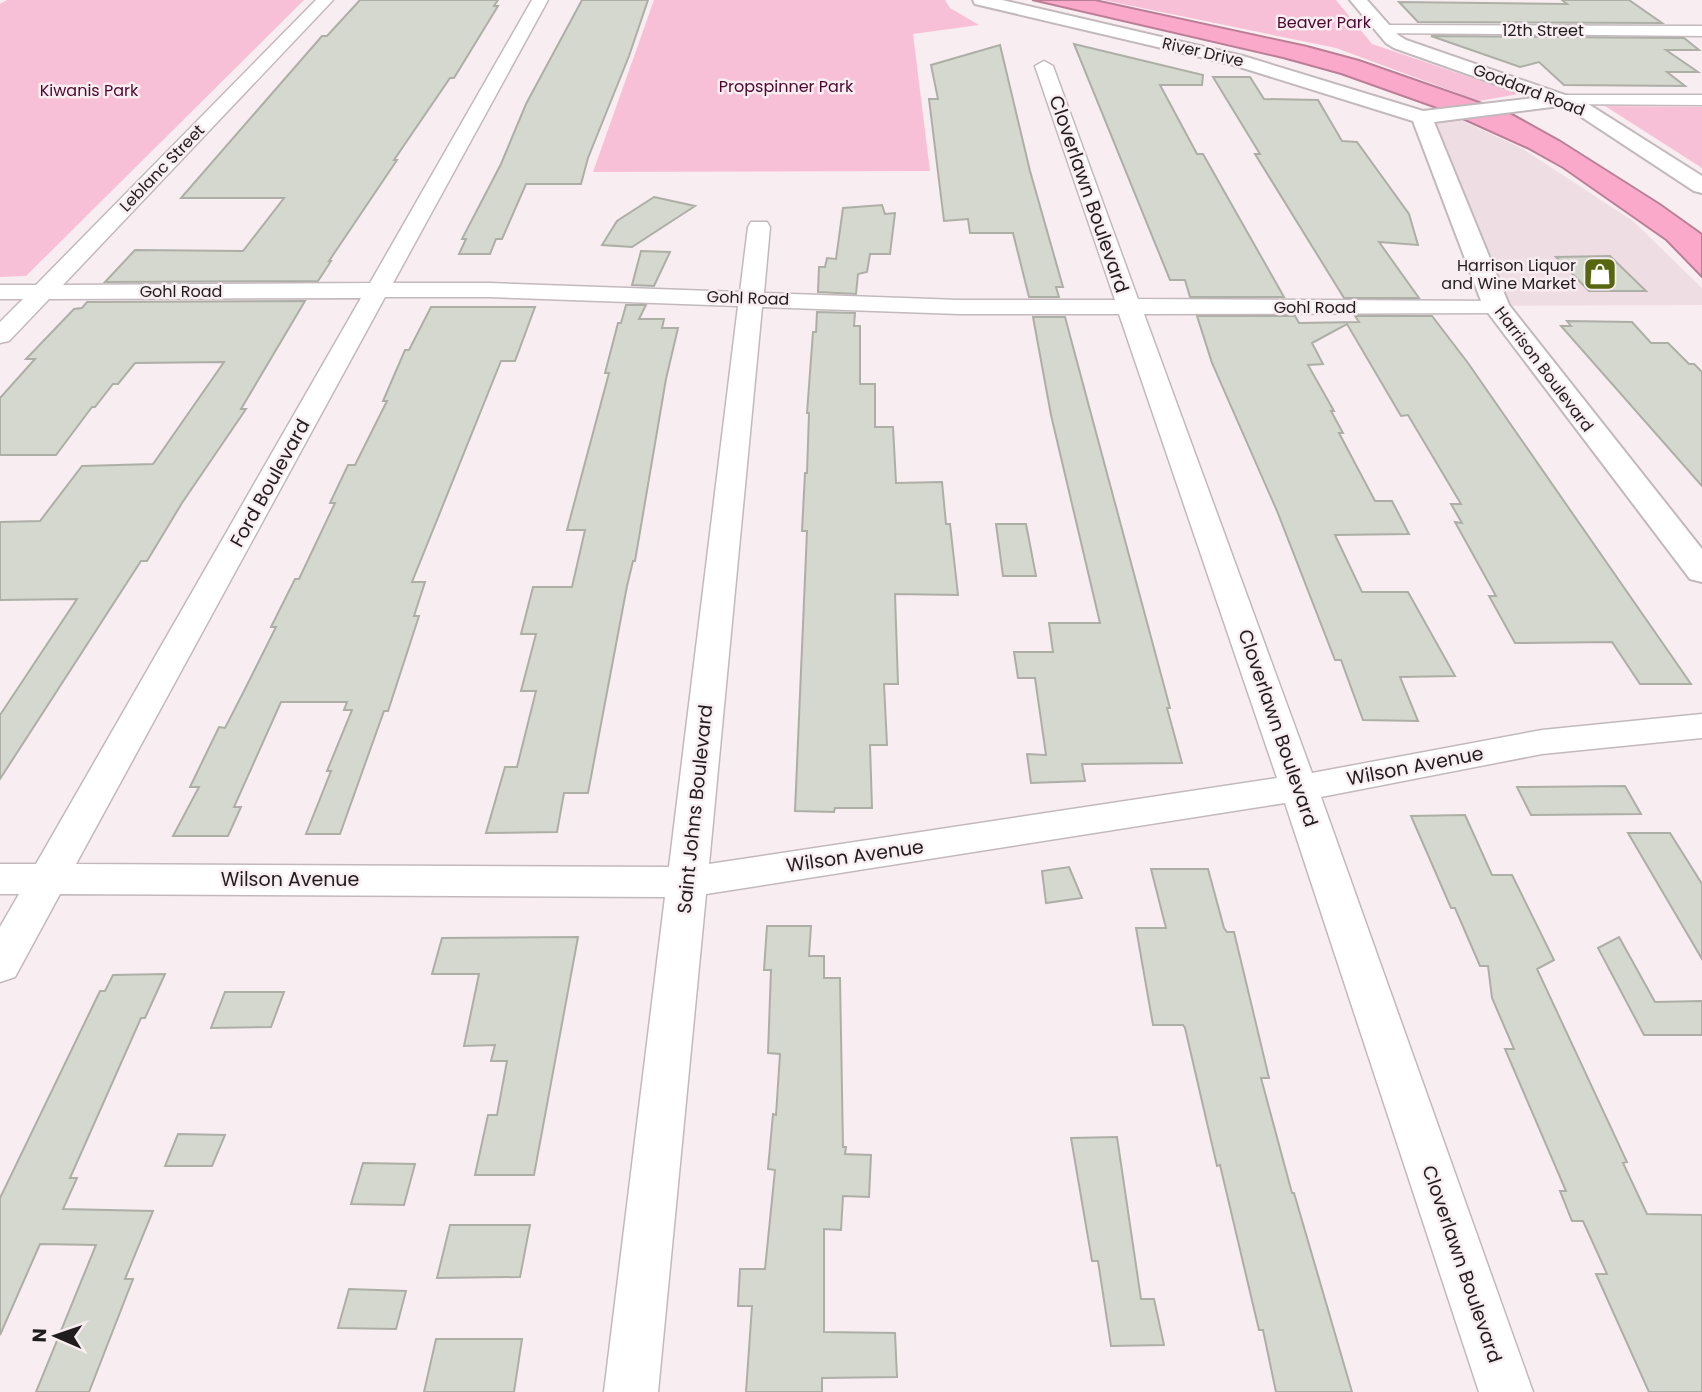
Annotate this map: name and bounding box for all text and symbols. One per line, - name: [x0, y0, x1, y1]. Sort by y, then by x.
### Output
- park label: Beaver Park: [1277, 11, 1372, 34]
- street label: 12th Street: [1502, 19, 1584, 42]
- street label: River Drive: [1160, 31, 1246, 73]
- street label: Goddard Road: [1470, 58, 1588, 122]
- park label: Propspinner Park: [719, 75, 854, 98]
- park label: Kiwanis Park: [40, 79, 139, 102]
- street label: Cloverlawn Boulevard: [1043, 92, 1135, 296]
- street label: Leblanc Street: [114, 119, 210, 217]
- place label: Harrison Liquor and Wine Market: [1441, 254, 1576, 295]
- shop icon: Harrison Liquor and Wine Market: [1581, 255, 1619, 293]
- street label: Gohl Road: [140, 280, 222, 303]
- street label: Gohl Road: [706, 285, 790, 311]
- street label: Gohl Road: [1274, 296, 1356, 319]
- street label: Harrison Boulevard: [1489, 302, 1599, 436]
- street label: Ford Boulevard: [224, 414, 316, 552]
- street label: Cloverlawn Boulevard: [1232, 626, 1324, 830]
- street label: Saint Johns Boulevard: [671, 703, 719, 915]
- street label: Wilson Avenue: [1344, 740, 1486, 792]
- street label: Wilson Avenue: [785, 833, 925, 879]
- street label: Wilson Avenue: [221, 866, 359, 893]
- street label: Cloverlawn Boulevard: [1416, 1162, 1508, 1366]
- north arrow: [21, 1301, 91, 1371]
- text: N: [26, 1328, 53, 1343]

